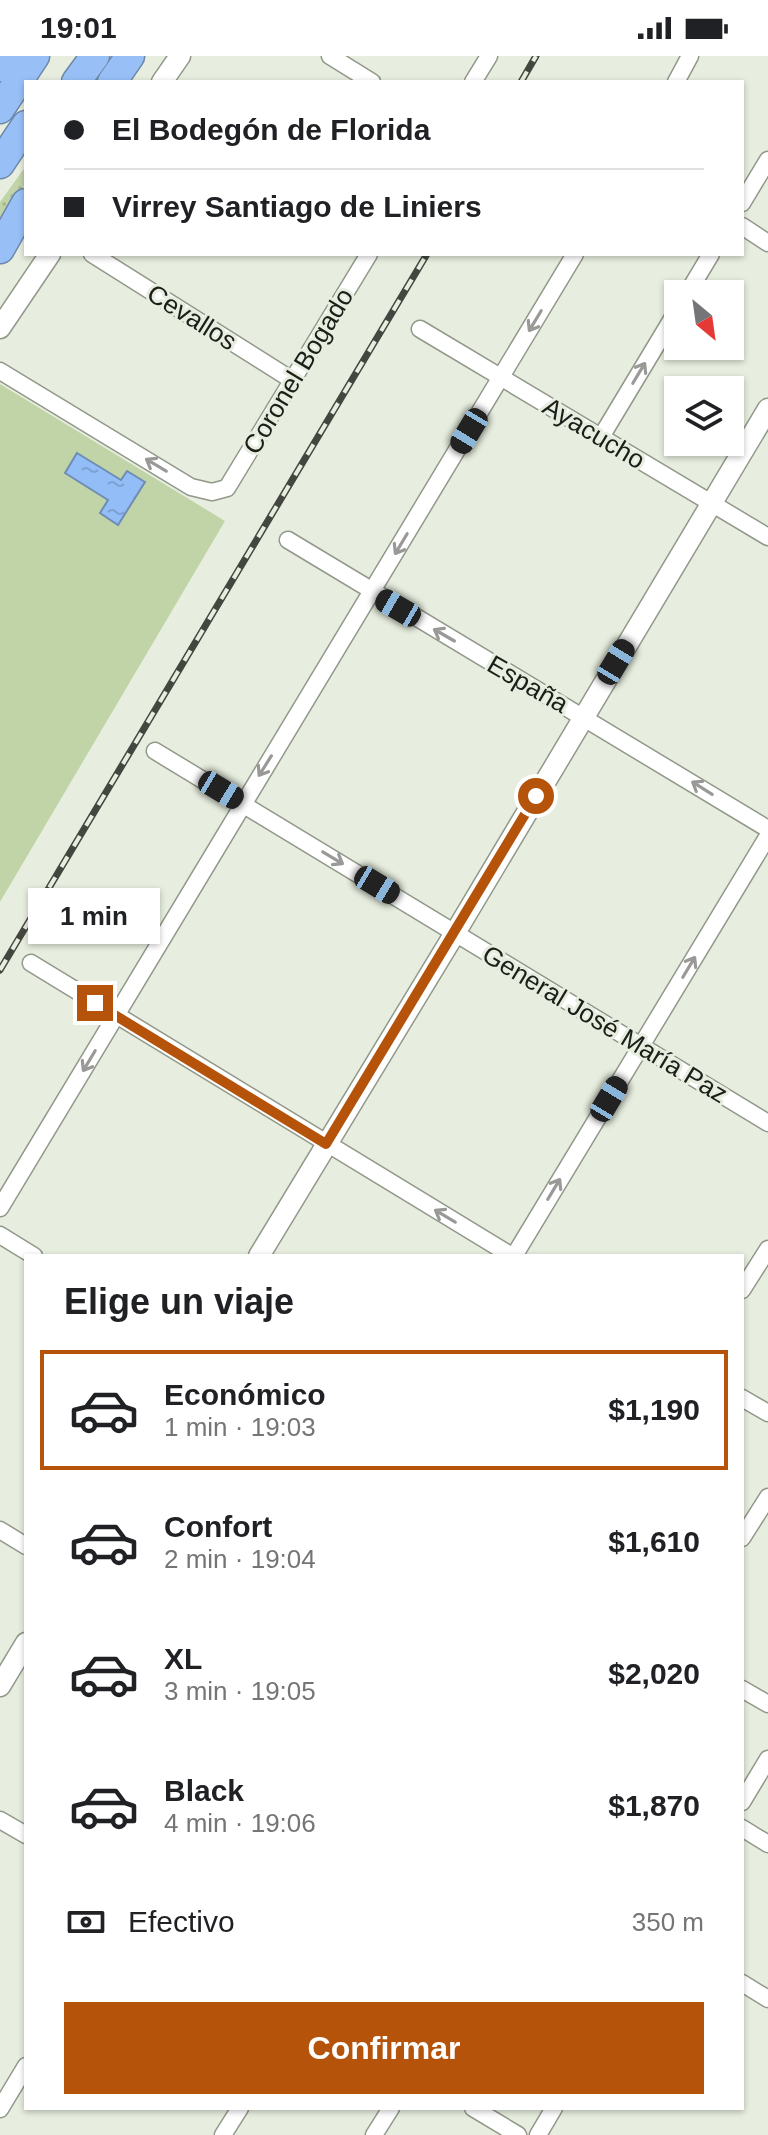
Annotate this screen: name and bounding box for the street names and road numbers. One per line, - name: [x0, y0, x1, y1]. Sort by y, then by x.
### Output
- street label: Cevallos: [142, 278, 242, 356]
- street label: Coronel Bogado: [237, 283, 359, 459]
- street label: Ayacucho: [538, 391, 650, 475]
- street label: España: [482, 649, 574, 719]
- street label: General José María Paz: [477, 939, 733, 1109]

